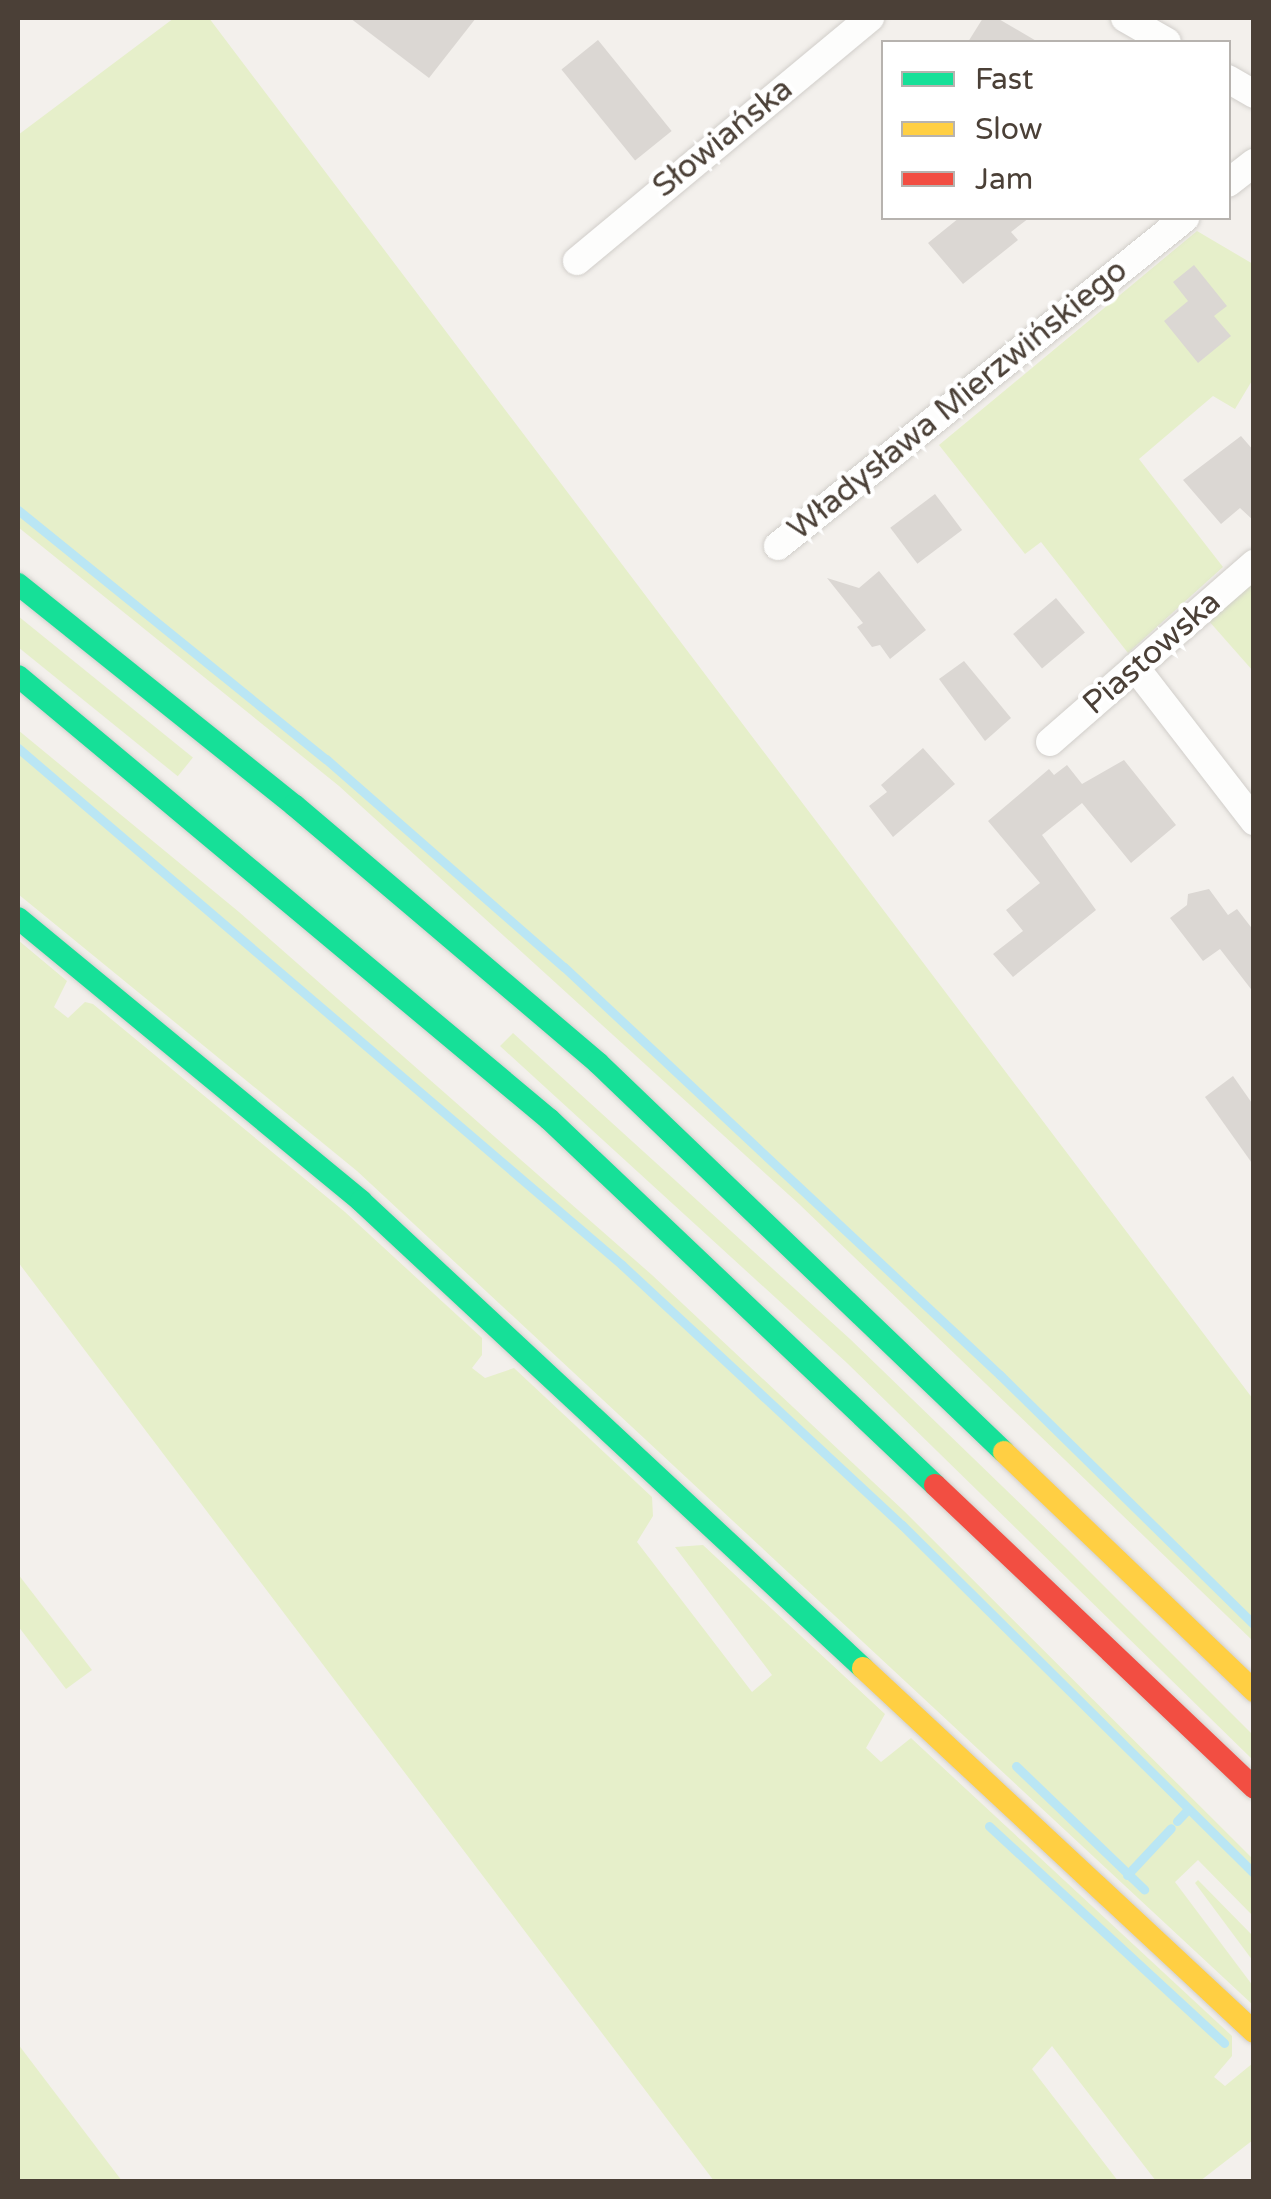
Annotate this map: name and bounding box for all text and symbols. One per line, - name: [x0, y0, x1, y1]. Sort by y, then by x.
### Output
- legend: [881, 40, 1231, 220]
- text: Fast: [975, 61, 1034, 98]
- street label: Słowiańska: [645, 70, 801, 206]
- text: Slow: [975, 111, 1043, 148]
- text: Jam: [975, 161, 1033, 198]
- street label: Władysława Mierzwińskiego: [781, 251, 1135, 549]
- street label: Piastowska: [1075, 583, 1229, 723]

